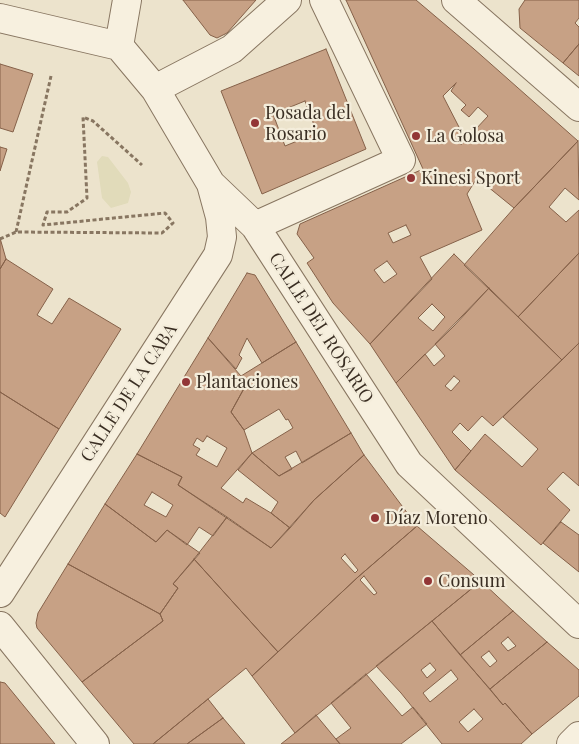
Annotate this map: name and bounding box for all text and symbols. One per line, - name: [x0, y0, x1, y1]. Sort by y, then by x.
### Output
- place label: Posada del Rosario: [265, 102, 351, 144]
- marker: Posada del Rosario: [249, 117, 261, 129]
- place label: La Golosa: [426, 125, 504, 147]
- marker: La Golosa: [410, 130, 422, 142]
- place label: Kinesi Sport: [421, 167, 520, 189]
- marker: Kinesi Sport: [405, 172, 417, 184]
- street label: CALLE DEL ROSARIO: [264, 249, 378, 407]
- street label: CALLE DE LA CABA: [76, 320, 182, 466]
- place label: Plantaciones: [196, 371, 298, 393]
- marker: Plantaciones: [180, 376, 192, 388]
- place label: Díaz Moreno: [385, 507, 488, 529]
- marker: Díaz Moreno: [369, 512, 381, 524]
- place label: Consum: [438, 570, 505, 592]
- marker: Consum: [422, 575, 434, 587]

